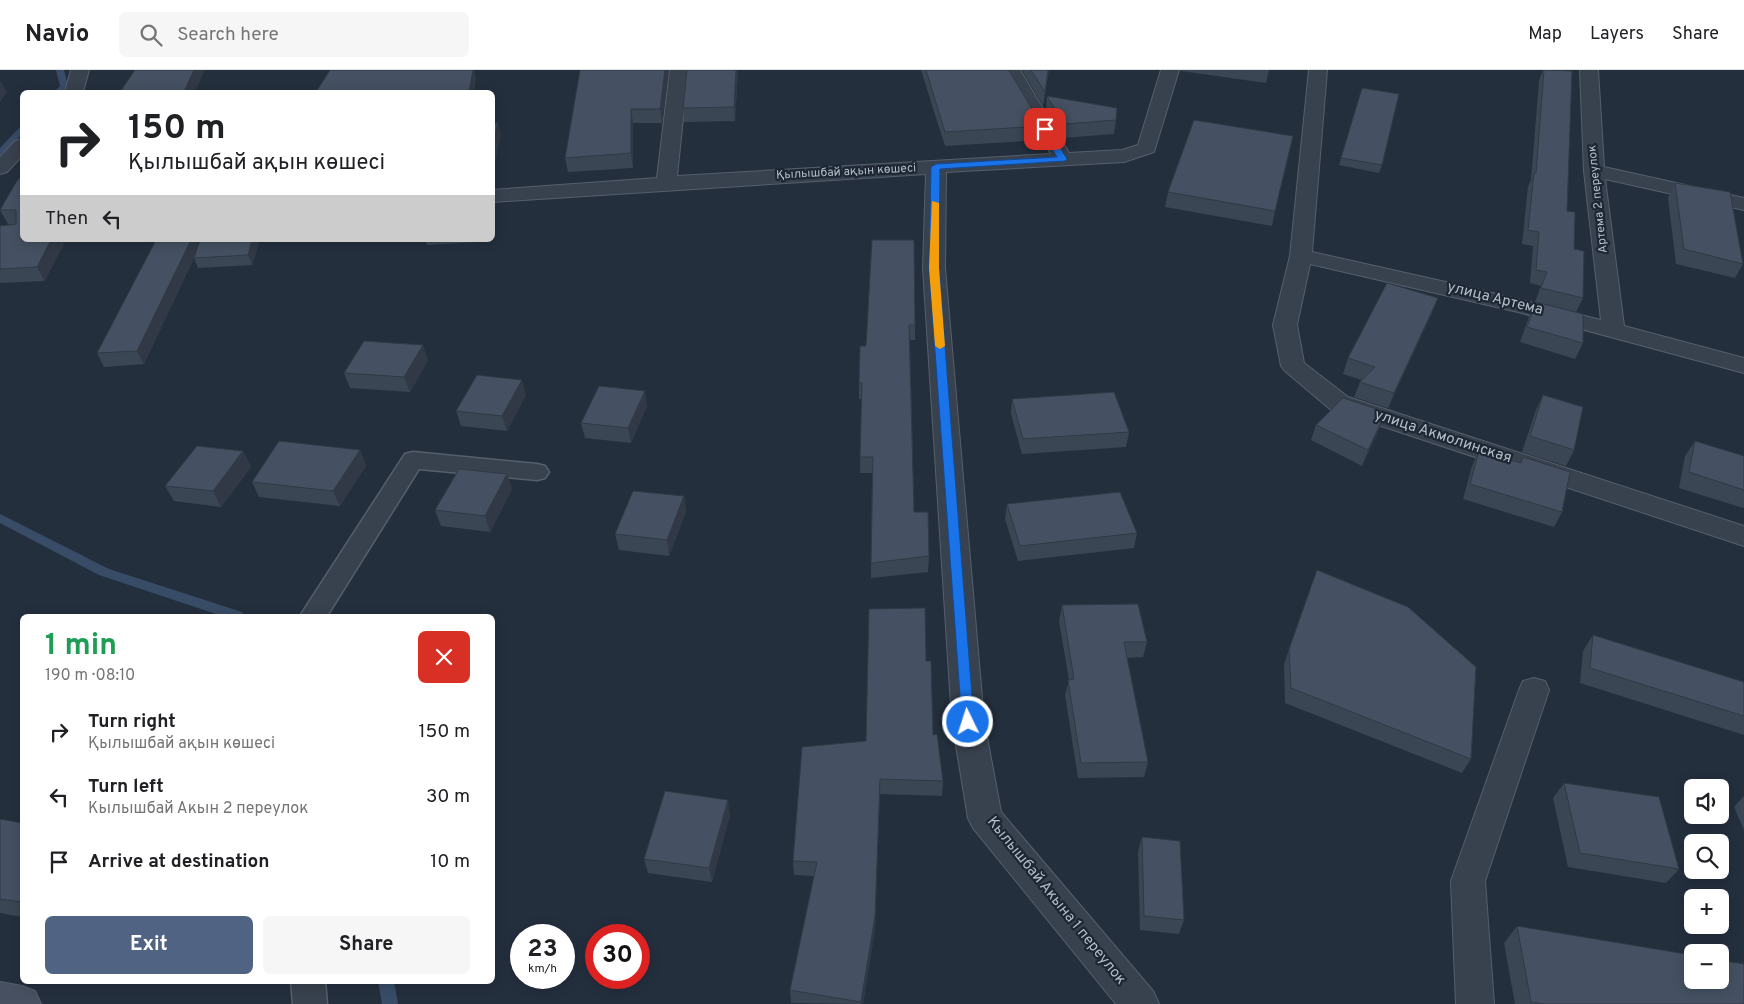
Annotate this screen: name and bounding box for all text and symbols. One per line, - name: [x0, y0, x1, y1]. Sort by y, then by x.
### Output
- search box: [119, 12, 469, 57]
- text: Navio: [25, 20, 89, 50]
- icon: search: [137, 21, 165, 49]
- text: Search here: [177, 23, 279, 47]
- text: Map: [1528, 23, 1562, 46]
- text: Layers: [1590, 23, 1644, 46]
- text: Share: [1672, 23, 1719, 46]
- text: 150 m: [128, 107, 226, 151]
- pin: [1024, 108, 1066, 150]
- icon: right: [45, 110, 110, 175]
- icon: arrive: [1031, 115, 1059, 143]
- street label: Артема 2 переулок: [1584, 144, 1612, 254]
- text: Қылышбай ақын көшесі: [128, 150, 385, 177]
- street label: Қылышбай ақын көшесі: [776, 160, 916, 184]
- icon: left: [98, 205, 126, 233]
- text: Then: [45, 207, 88, 231]
- street label: улица Артема: [1445, 278, 1545, 320]
- street label: улица Акмолинская: [1372, 406, 1514, 468]
- text: 1 min: [45, 628, 117, 665]
- button: close: [418, 631, 470, 683]
- text: 190 m · 08:10: [45, 666, 135, 686]
- position arrow: [941, 695, 993, 747]
- text: Turn right: [88, 710, 176, 734]
- icon: right: [45, 718, 73, 746]
- text: 150 m: [418, 720, 470, 744]
- text: Қылышбай ақын көшесі: [88, 734, 275, 754]
- text: Turn left: [88, 775, 164, 799]
- map controls: [1684, 779, 1729, 989]
- button: sound: [1684, 779, 1729, 824]
- icon: left: [45, 783, 73, 811]
- text: 30 m: [426, 785, 470, 809]
- text: Кылышбай Акын 2 переулок: [88, 799, 308, 819]
- street label: Кылышбай Акына 1 переулок: [982, 813, 1130, 989]
- button: search: [1684, 834, 1729, 879]
- icon: arrive: [45, 848, 73, 876]
- text: Arrive at destination: [88, 850, 269, 874]
- text: 10 m: [430, 850, 470, 874]
- button: +: [1684, 889, 1729, 934]
- button: Exit: [45, 916, 253, 974]
- button: Share: [263, 916, 470, 974]
- speed limit sign: 30: [585, 924, 650, 989]
- text: 23: [527, 934, 558, 966]
- button: −: [1684, 944, 1729, 989]
- text: km/h: [528, 961, 557, 977]

